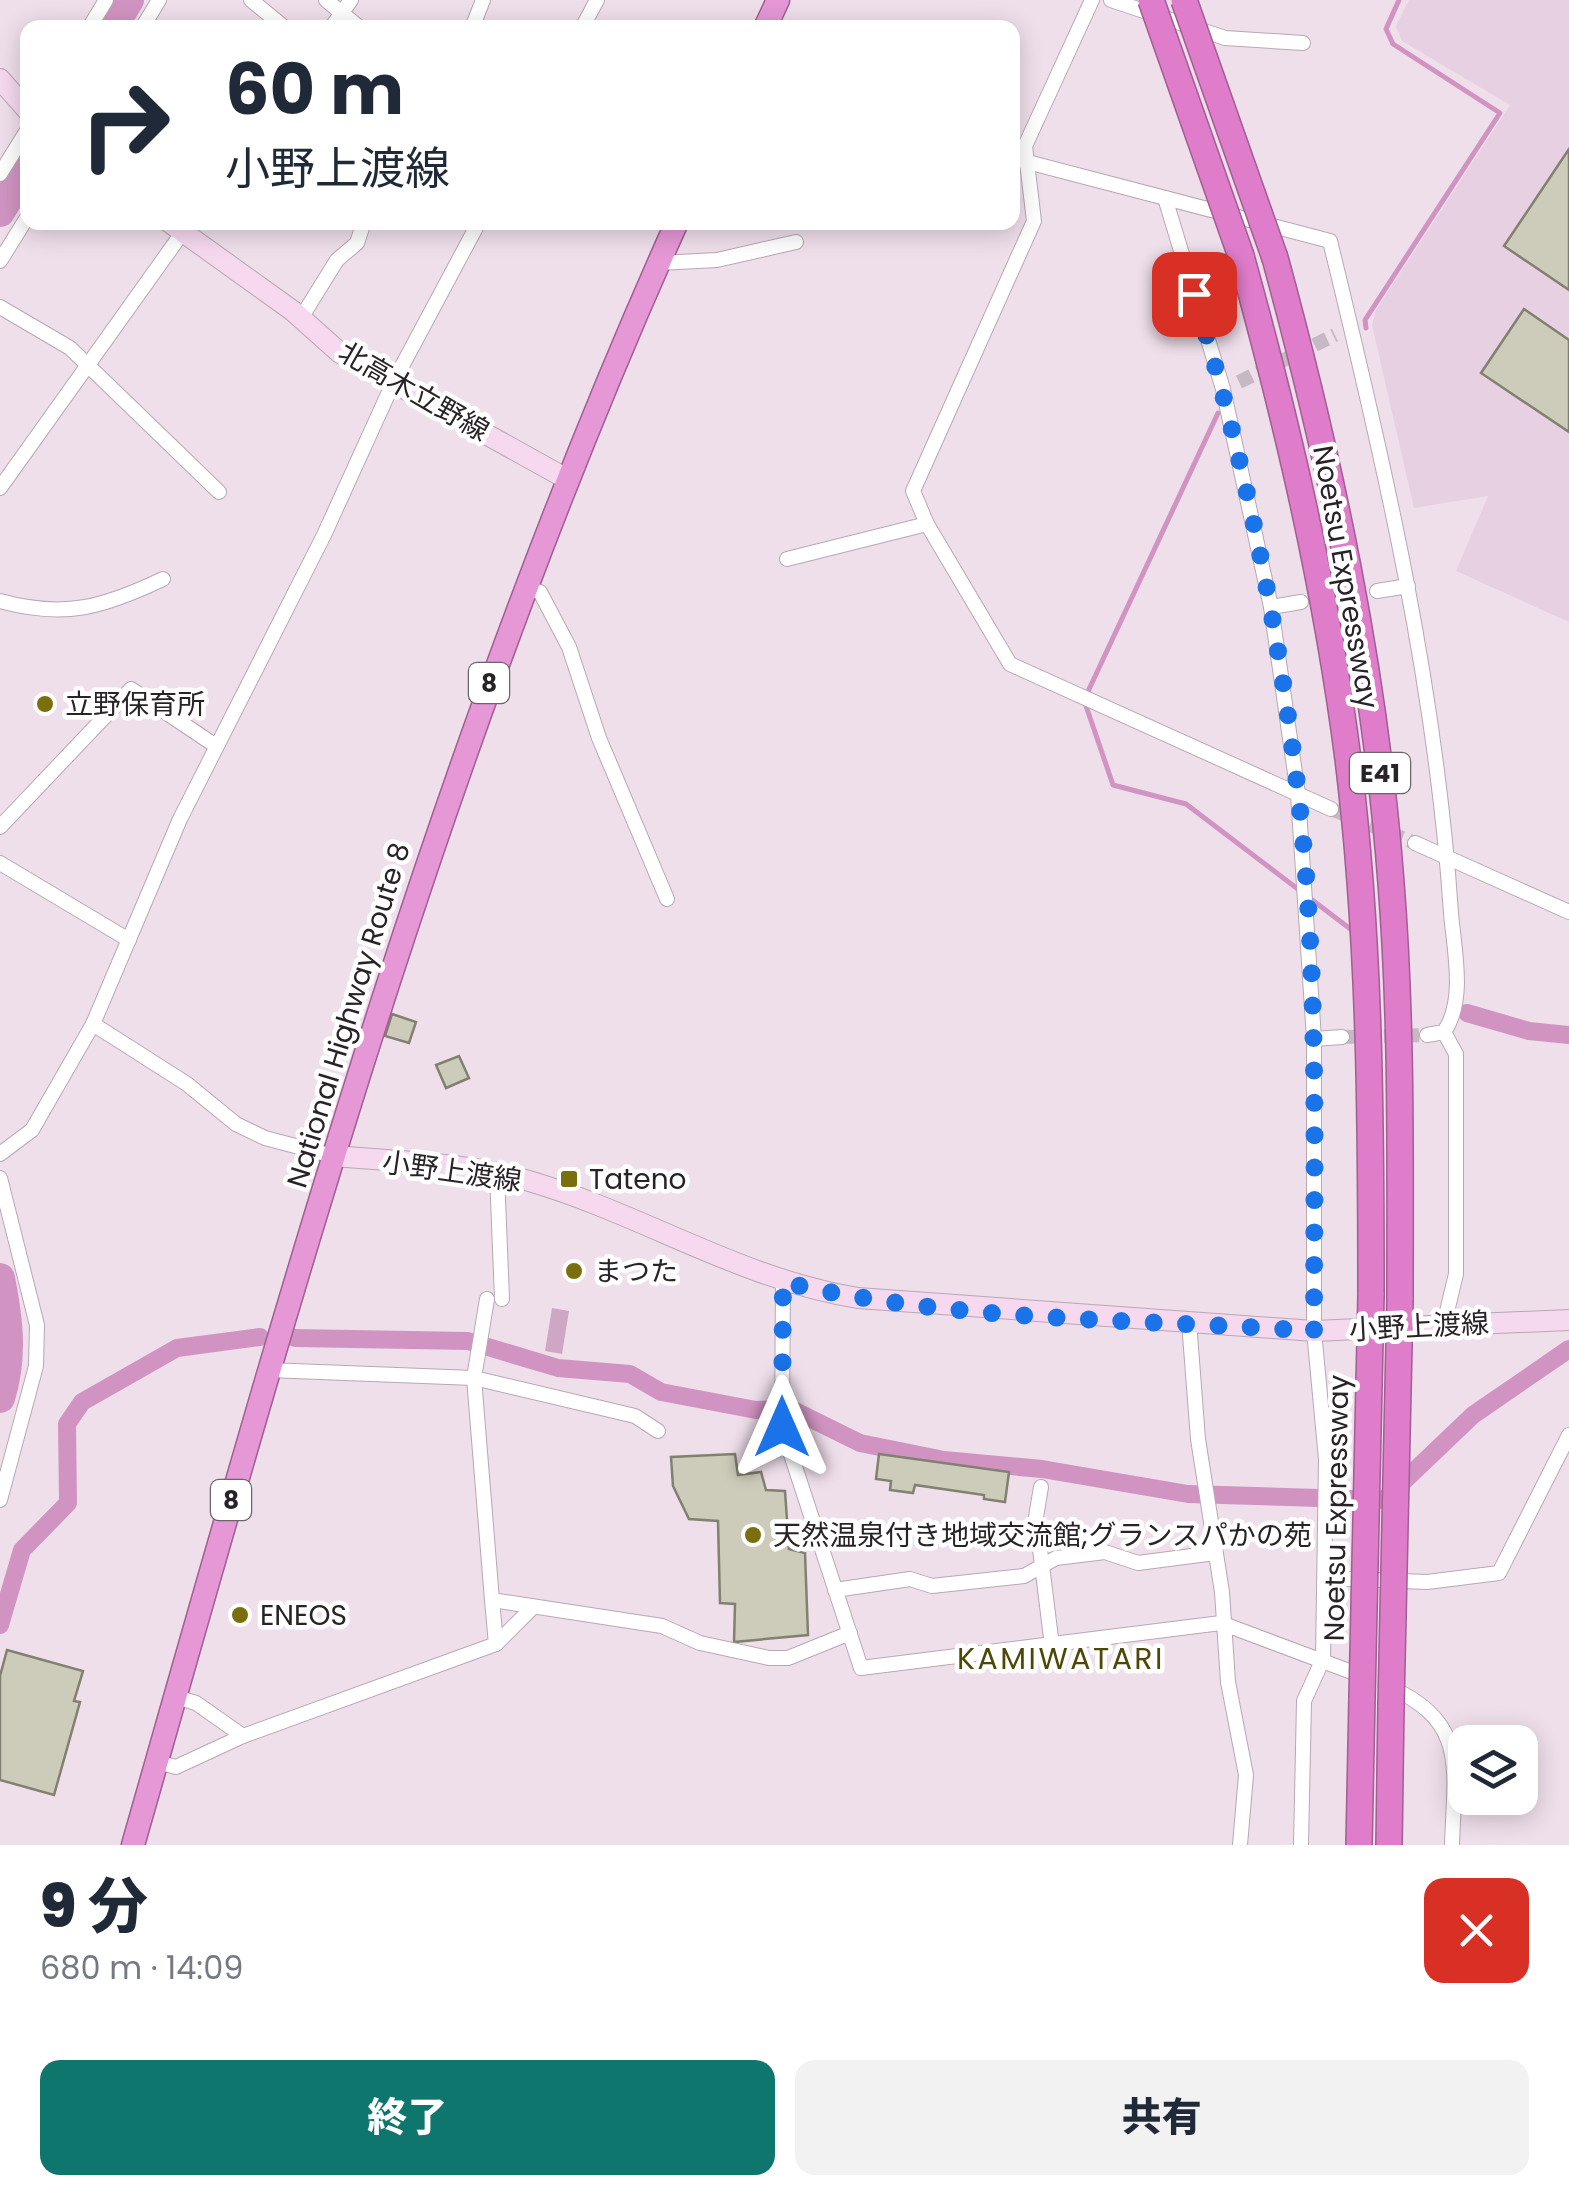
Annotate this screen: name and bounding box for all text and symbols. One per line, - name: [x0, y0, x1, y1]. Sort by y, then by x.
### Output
- text: 60 m: [225, 40, 404, 139]
- icon: right: [60, 60, 190, 190]
- text: 小野上渡線: [225, 137, 450, 200]
- pin: [1152, 252, 1237, 337]
- icon: arrive: [1167, 267, 1222, 322]
- street label: 北高木立野線: [331, 333, 496, 450]
- street label: Noetsu Expressway: [1303, 442, 1388, 712]
- road number: 8: [469, 663, 509, 703]
- place label: 立野保育所: [65, 685, 205, 724]
- marker: 立野保育所: [34, 693, 56, 715]
- road number: E41: [1350, 753, 1410, 793]
- street label: National Highway Route 8: [277, 838, 420, 1192]
- street label: 小野上渡線: [380, 1142, 524, 1201]
- place label: Tateno: [589, 1160, 686, 1199]
- marker: Tateno: [558, 1168, 580, 1190]
- place label: まつた: [594, 1252, 678, 1291]
- marker: まつた: [563, 1260, 585, 1282]
- street label: 小野上渡線: [1348, 1303, 1490, 1350]
- street label: Noetsu Expressway: [1315, 1374, 1358, 1642]
- position arrow: [730, 1375, 834, 1479]
- road number: 8: [211, 1480, 251, 1520]
- place label: 天然温泉付き地域交流館;グランスパかの苑: [773, 1516, 1312, 1555]
- marker: 天然温泉付き地域交流館;グランスパかの苑: [742, 1524, 764, 1546]
- place label: ENEOS: [260, 1596, 347, 1635]
- marker: ENEOS: [229, 1604, 251, 1626]
- district label: KAMIWATARI: [957, 1637, 1165, 1680]
- map controls: [1448, 1725, 1538, 1815]
- button: layers: [1448, 1725, 1538, 1815]
- text: 9 分: [40, 1864, 148, 1948]
- button: close: [1424, 1878, 1529, 1983]
- text: 680 m · 14:09: [40, 1945, 243, 1990]
- button: 終了: [40, 2060, 775, 2175]
- button: 共有: [795, 2060, 1529, 2175]

